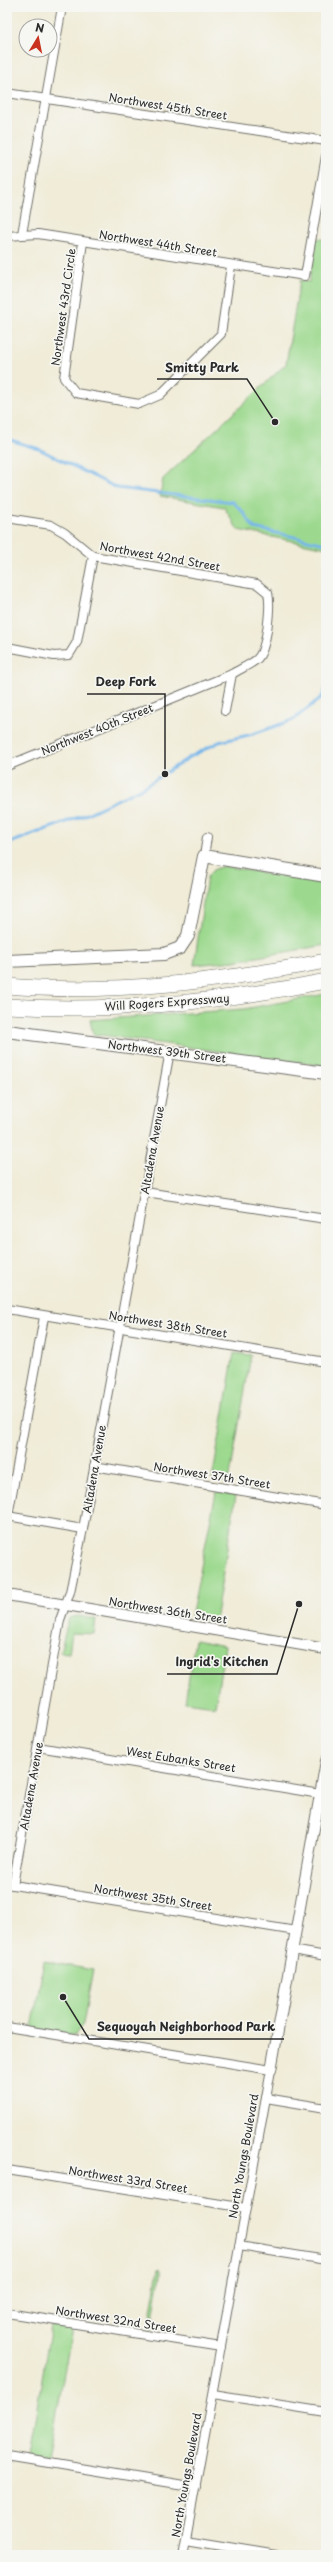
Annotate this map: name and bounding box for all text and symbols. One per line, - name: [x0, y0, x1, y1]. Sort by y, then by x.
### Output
- north arrow: [18, 18, 58, 58]
- text: N: [34, 19, 46, 37]
- street label: Northwest 45th Street: [108, 88, 229, 124]
- street label: Northwest 44th Street: [98, 225, 219, 261]
- street label: Northwest 43rd Circle: [46, 247, 80, 367]
- callout: Smitty Park: [157, 355, 247, 379]
- text: Smitty Park: [165, 358, 239, 376]
- street label: Northwest 42nd Street: [99, 537, 221, 575]
- callout: Deep Fork: [87, 670, 165, 694]
- text: Deep Fork: [96, 672, 156, 690]
- street label: Northwest 40th Street: [38, 699, 156, 759]
- street label: Will Rogers Expressway: [104, 989, 230, 1015]
- street label: Northwest 39th Street: [107, 1035, 228, 1067]
- street label: Altadena Avenue: [136, 1105, 168, 1195]
- street label: Northwest 38th Street: [108, 1306, 229, 1342]
- street label: Altadena Avenue: [78, 1424, 110, 1514]
- street label: Northwest 37th Street: [152, 1457, 272, 1493]
- street label: Northwest 36th Street: [108, 1592, 229, 1628]
- callout: Ingrid's Kitchen: [167, 1650, 277, 1674]
- text: Ingrid's Kitchen: [175, 1652, 269, 1670]
- street label: Altadena Avenue: [15, 1741, 47, 1831]
- street label: West Eubanks Street: [125, 1742, 237, 1776]
- street label: Northwest 35th Street: [93, 1879, 214, 1915]
- callout: Sequoyah Neighborhood Park: [89, 2015, 284, 2039]
- text: Sequoyah Neighborhood Park: [97, 2017, 275, 2035]
- street label: North Youngs Boulevard: [224, 2092, 262, 2220]
- street label: Northwest 33rd Street: [67, 2161, 189, 2197]
- street label: Northwest 32nd Street: [54, 2301, 178, 2337]
- street label: North Youngs Boulevard: [167, 2411, 205, 2539]

